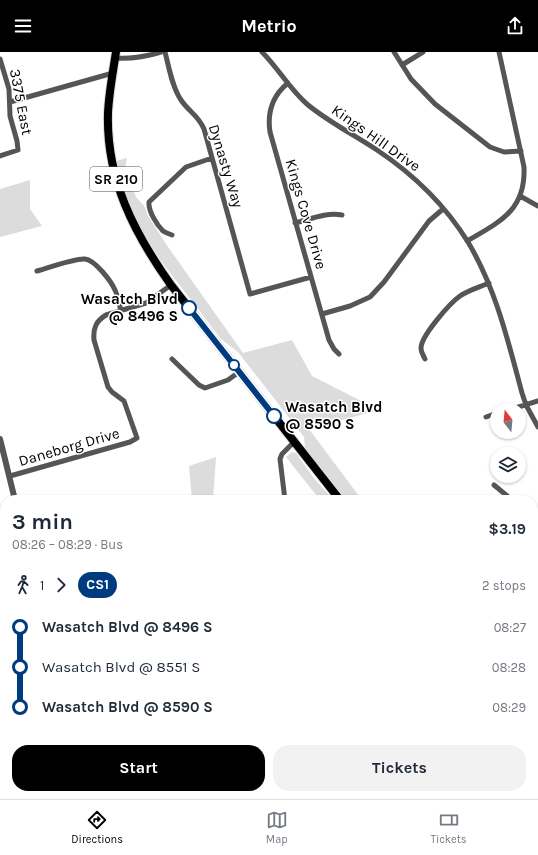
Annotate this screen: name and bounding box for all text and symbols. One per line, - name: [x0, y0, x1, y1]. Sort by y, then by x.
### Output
- icon: menu: [12, 15, 34, 37]
- text: Metrio: [241, 15, 297, 37]
- icon: share: [504, 15, 526, 37]
- street label: 3375 East: [6, 67, 36, 137]
- street label: Kings Hill Drive: [328, 101, 424, 175]
- street label: Dynasty Way: [205, 122, 247, 210]
- street label: Kings Cove Drive: [282, 157, 330, 271]
- road number: SR 210: [90, 167, 142, 191]
- place label: Wasatch Blvd @ 8496 S: [81, 290, 178, 325]
- marker: Wasatch Blvd @ 8496 S: [181, 300, 197, 316]
- unlabelled marker: [228, 359, 240, 371]
- place label: Wasatch Blvd @ 8590 S: [285, 398, 382, 433]
- north arrow: [490, 403, 526, 439]
- map controls: [490, 403, 526, 483]
- marker: Wasatch Blvd @ 8590 S: [266, 408, 282, 424]
- street label: Daneborg Drive: [16, 424, 122, 470]
- button: layers: [490, 447, 526, 483]
- text: 3 min: [12, 509, 73, 535]
- text: $3.19: [489, 520, 526, 538]
- text: 08:26 – 08:29 · Bus: [12, 537, 123, 552]
- icon: walk: [12, 574, 34, 596]
- icon: forward: [50, 574, 72, 596]
- text: CS1: [86, 576, 109, 593]
- text: 1: [40, 578, 44, 593]
- text: 2 stops: [482, 578, 526, 593]
- text: Wasatch Blvd @ 8496 S: [42, 618, 213, 636]
- text: 08:27: [494, 620, 526, 635]
- text: Wasatch Blvd @ 8551 S: [42, 658, 200, 676]
- text: 08:28: [492, 660, 526, 675]
- text: Wasatch Blvd @ 8590 S: [42, 698, 213, 716]
- text: 08:29: [492, 700, 526, 715]
- button: Start: [12, 745, 265, 791]
- button: Tickets: [273, 745, 526, 791]
- tab: Directions: [71, 809, 123, 846]
- tab: Map: [266, 809, 288, 846]
- tab: Tickets: [430, 809, 467, 846]

